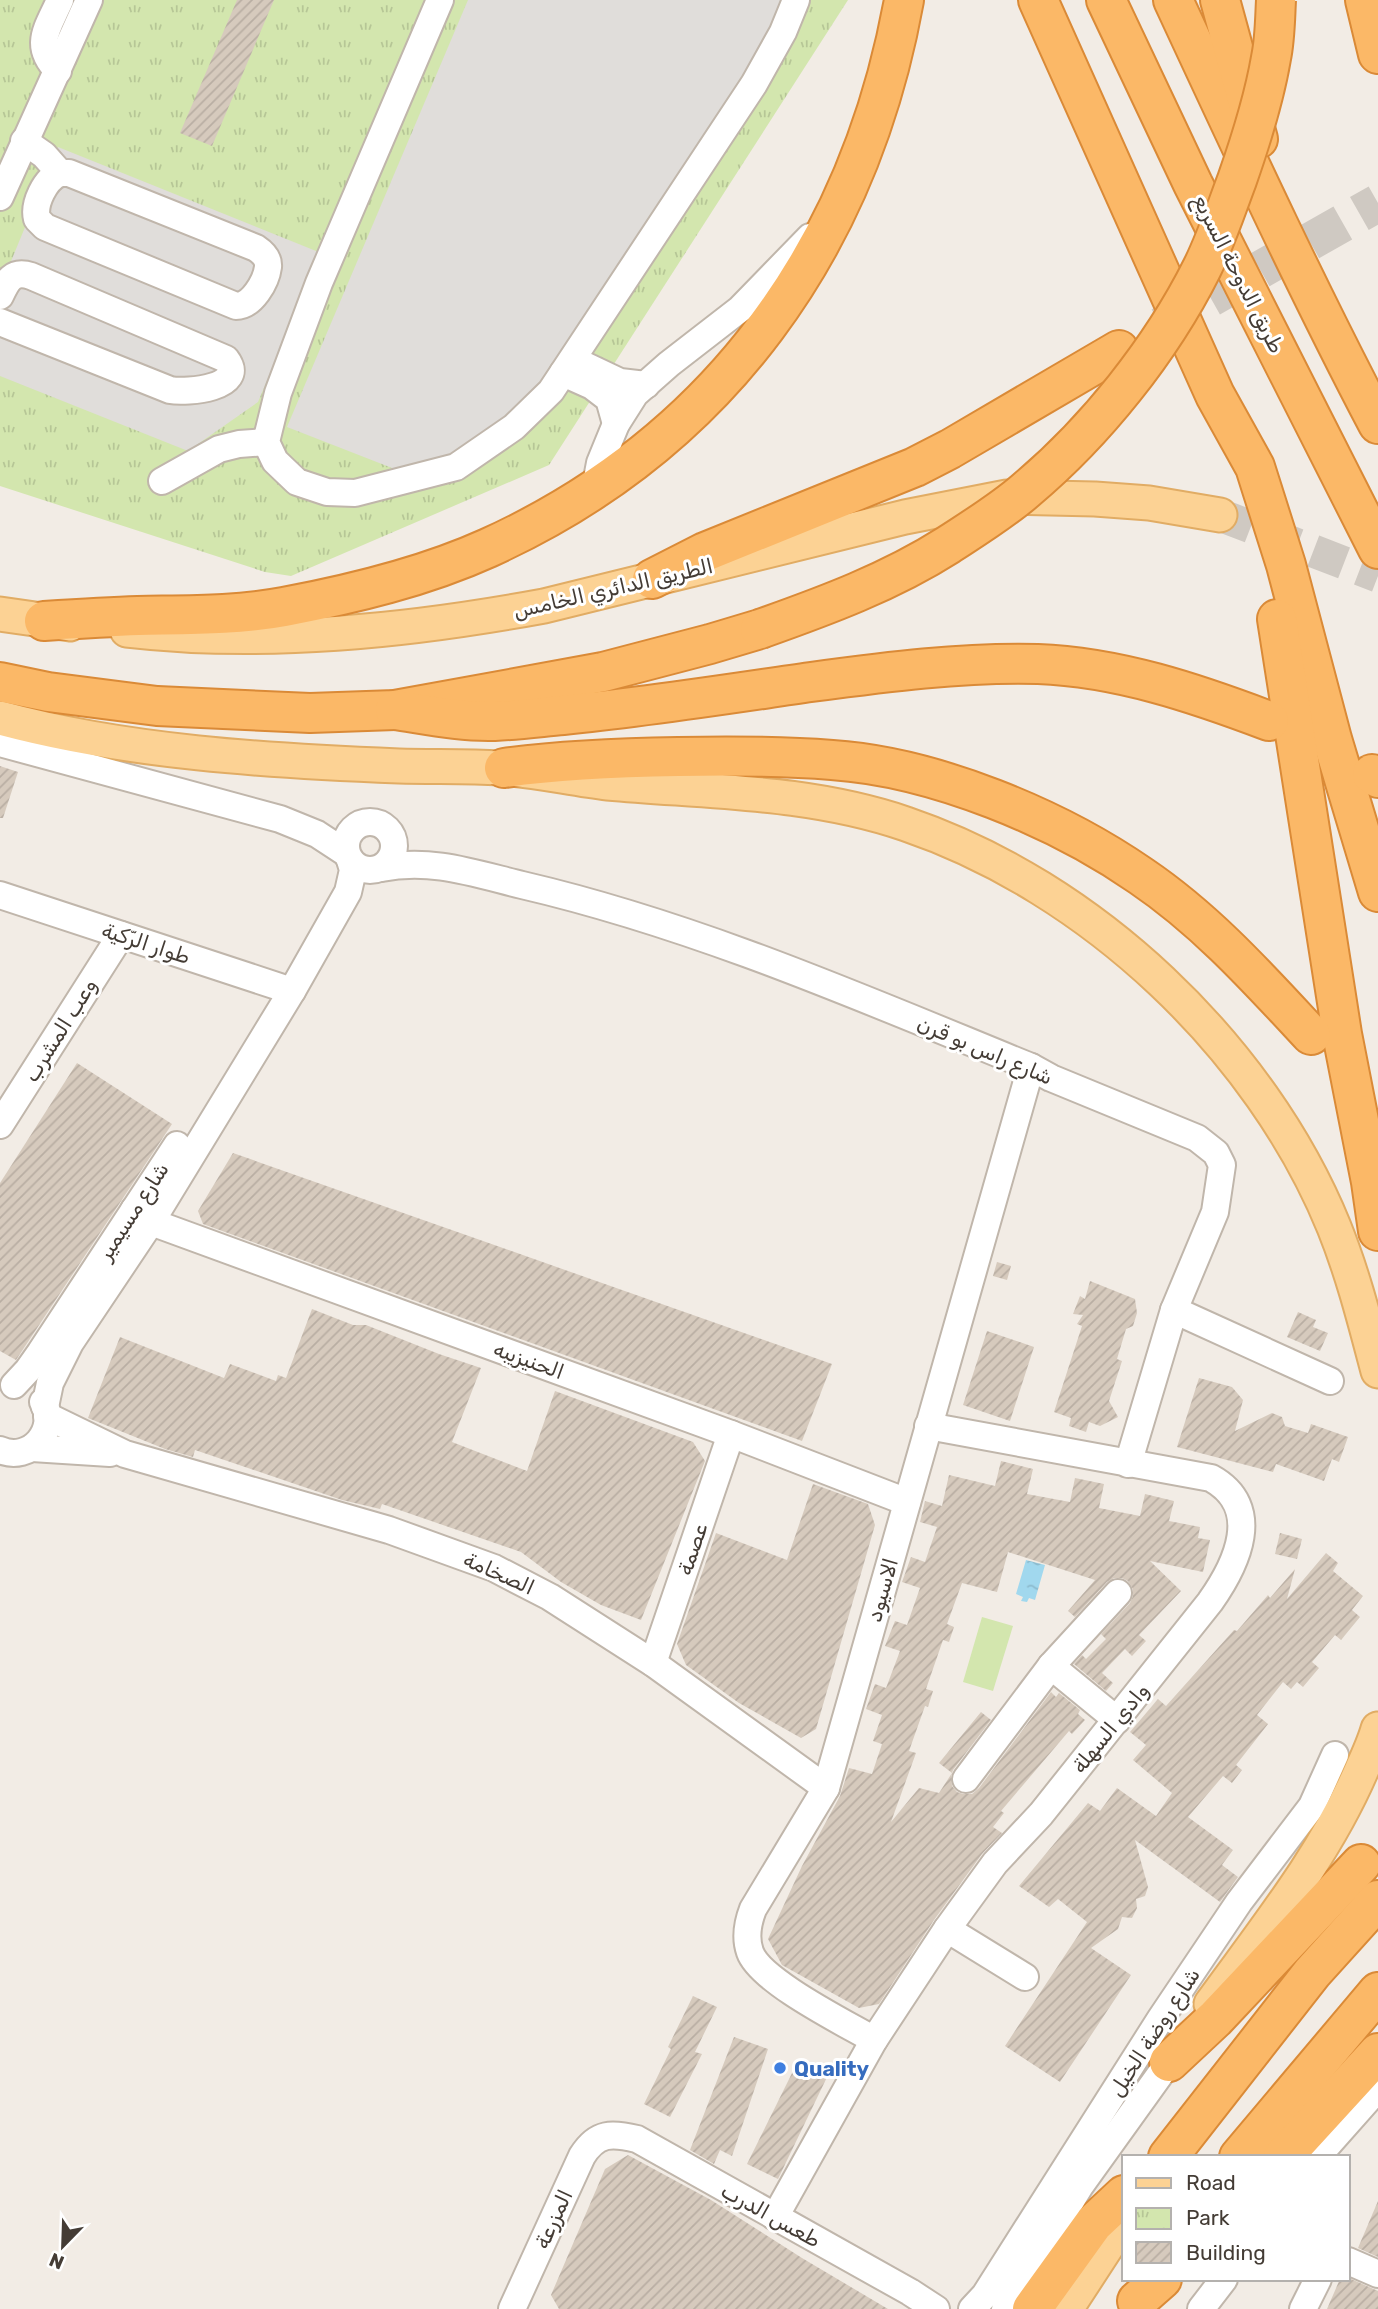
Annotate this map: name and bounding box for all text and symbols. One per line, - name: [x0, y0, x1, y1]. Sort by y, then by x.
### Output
- street label: طريق الدوحة السريع: [1186, 191, 1290, 359]
- street label: الطريق الدائري الخامس: [511, 553, 716, 625]
- street label: طوار الرّكية: [99, 917, 193, 969]
- street label: وعب المشرب: [18, 974, 103, 1087]
- street label: شارع راس بو قرن: [913, 1010, 1056, 1092]
- street label: شارع مسيمير: [91, 1158, 175, 1267]
- street label: الحنيزيبه: [490, 1336, 568, 1384]
- street label: عصمة: [672, 1520, 712, 1578]
- street label: الصخامة: [460, 1546, 538, 1600]
- street label: الاسيود: [861, 1555, 903, 1625]
- street label: وادي السهلة: [1066, 1678, 1155, 1779]
- street label: شارع روضة الخيل: [1103, 1963, 1206, 2102]
- place label: Quality: [794, 2056, 870, 2081]
- marker: Quality: [772, 2060, 788, 2076]
- legend: [1122, 2155, 1350, 2281]
- text: Road: [1186, 2170, 1236, 2195]
- street label: طعس الدرب: [717, 2177, 825, 2253]
- street label: المزرعة: [529, 2185, 577, 2253]
- text: Park: [1186, 2205, 1230, 2230]
- north arrow: [28, 2211, 98, 2281]
- text: Building: [1186, 2240, 1266, 2265]
- text: N: [46, 2248, 67, 2274]

